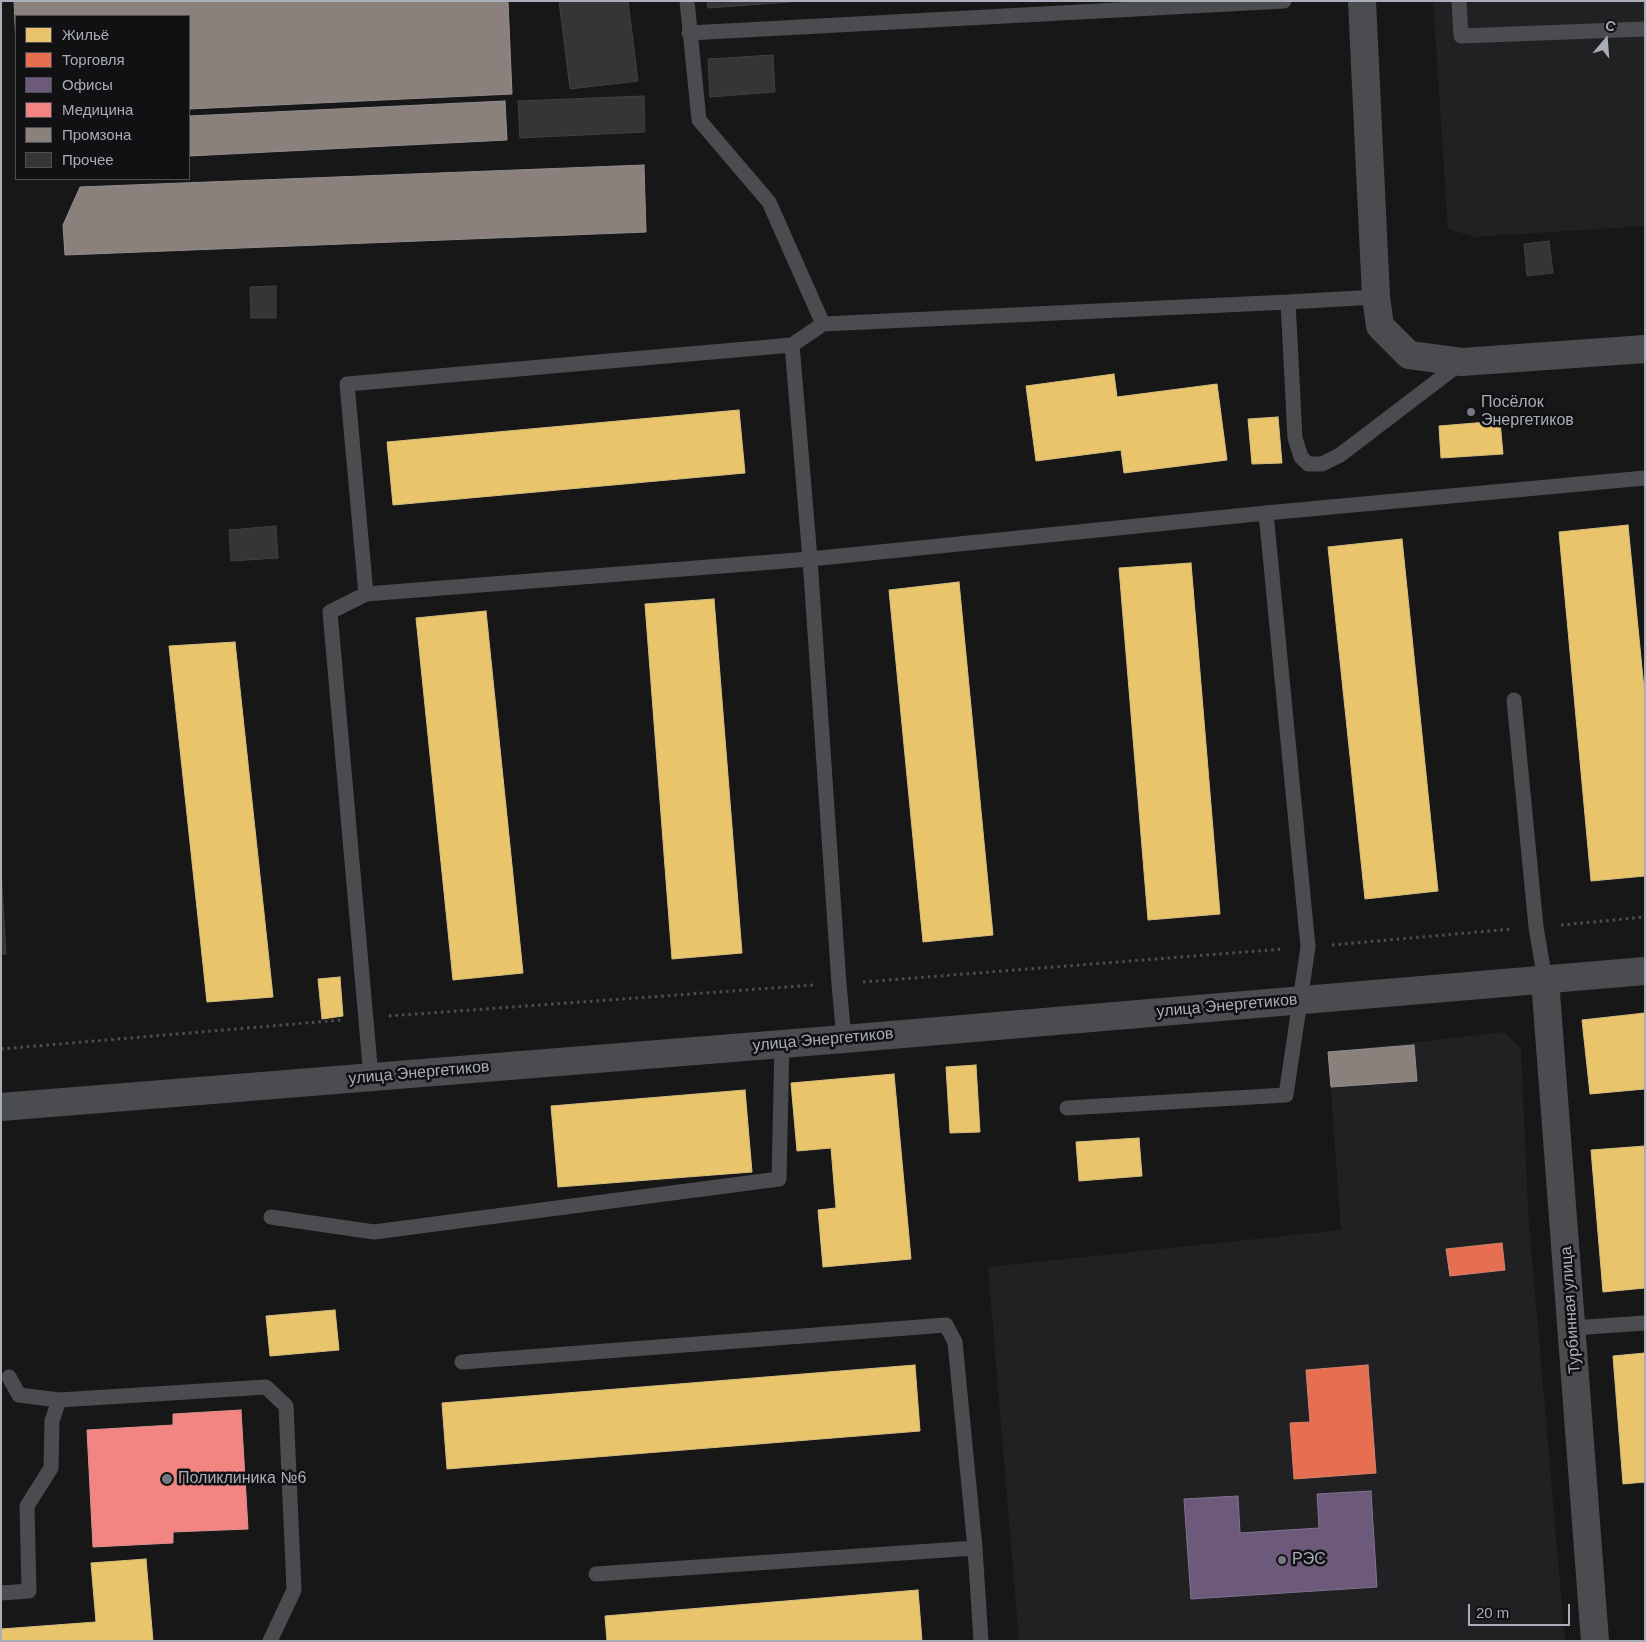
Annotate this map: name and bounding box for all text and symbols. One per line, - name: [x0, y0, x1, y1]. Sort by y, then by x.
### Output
- legend: [15, 15, 190, 180]
- north arrow: [1581, 15, 1631, 65]
- text: С: [1603, 17, 1618, 35]
- text: Жильё: [62, 26, 109, 43]
- text: Торговля: [62, 51, 125, 68]
- text: Офисы: [62, 76, 113, 93]
- text: Медицина: [62, 101, 133, 118]
- text: Промзона: [62, 126, 131, 143]
- text: Прочее: [62, 151, 114, 168]
- place label: Посёлок Энергетиков: [1481, 393, 1574, 431]
- marker: Посёлок Энергетиков: [1465, 406, 1477, 418]
- street label: улица Энергетиков: [1156, 990, 1298, 1022]
- street label: улица Энергетиков: [752, 1024, 894, 1056]
- street label: улица Энергетиков: [348, 1057, 490, 1089]
- street label: Турбинная улица: [1557, 1246, 1585, 1374]
- place label: Поликлиника №6: [178, 1469, 306, 1489]
- marker: Поликлиника №6: [160, 1472, 174, 1486]
- place label: РЭС: [1292, 1550, 1326, 1570]
- marker: РЭС: [1276, 1554, 1288, 1566]
- scale bar: [1471, 1594, 1574, 1626]
- text: 20 m: [1476, 1604, 1509, 1621]

